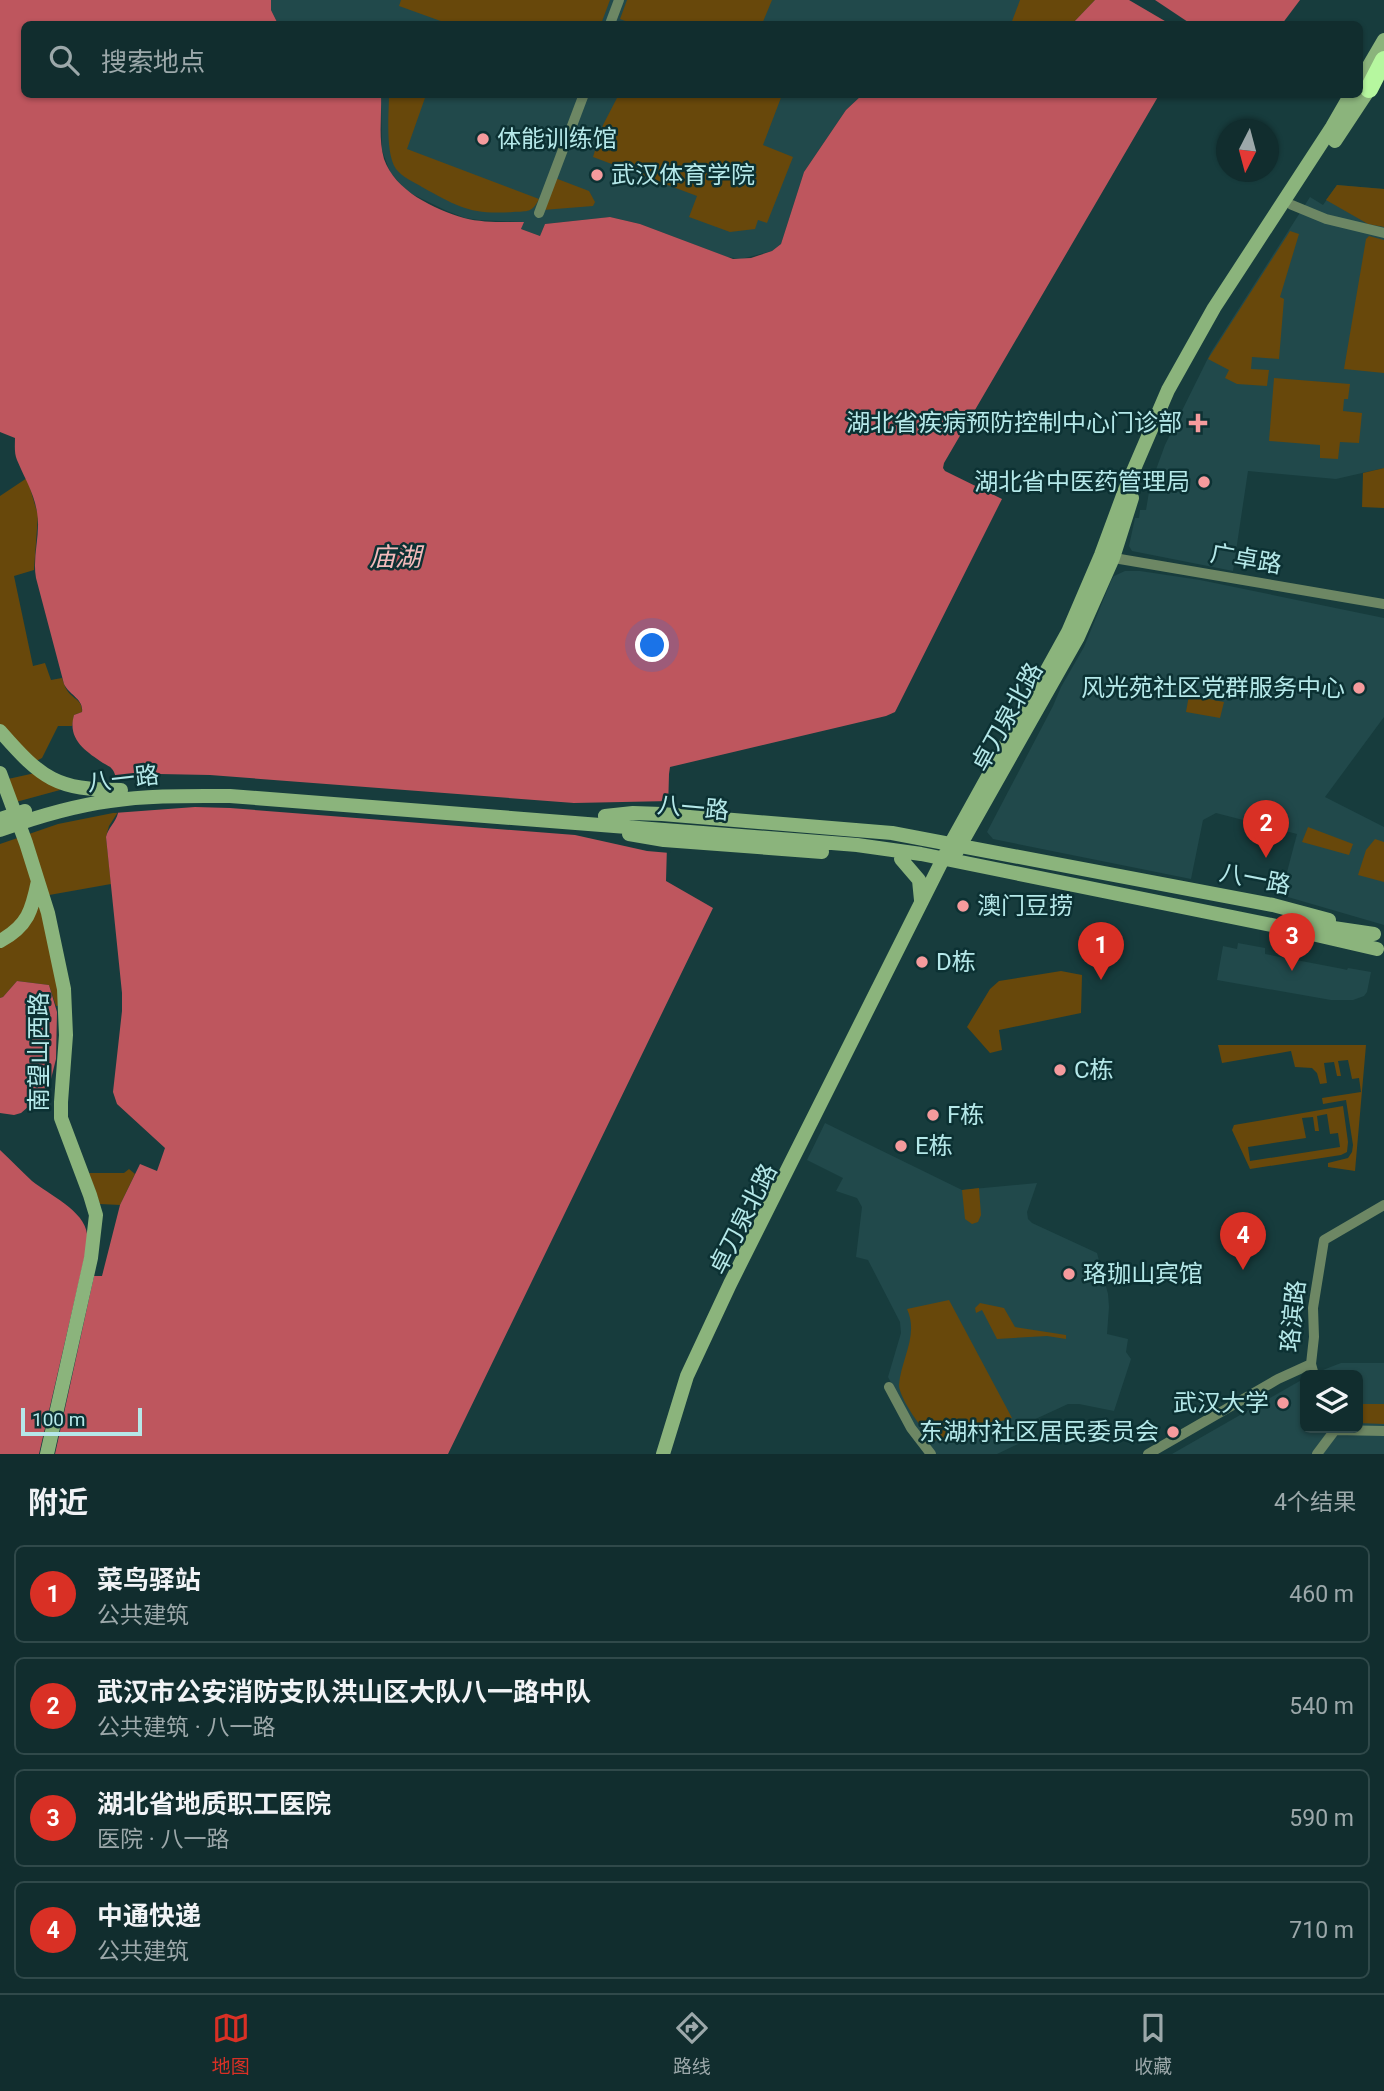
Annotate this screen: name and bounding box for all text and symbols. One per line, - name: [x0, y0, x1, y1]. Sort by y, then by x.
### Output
- search box: [21, 21, 1363, 98]
- icon: search: [45, 41, 83, 79]
- text: 搜索地点: [101, 47, 205, 77]
- north arrow: [1216, 119, 1279, 182]
- place label: 体能训练馆: [497, 125, 617, 153]
- marker: 体能训练馆: [475, 131, 491, 147]
- place label: 武汉体育学院: [611, 161, 755, 189]
- marker: 武汉体育学院: [589, 167, 605, 183]
- place label: 湖北省疾病预防控制中心门诊部: [846, 409, 1182, 437]
- marker: 湖北省疾病预防控制中心门诊部: [1188, 413, 1208, 433]
- place label: 湖北省中医药管理局: [974, 468, 1190, 496]
- marker: 湖北省中医药管理局: [1196, 474, 1212, 490]
- street label: 广卓路: [1208, 539, 1284, 579]
- water label: 庙湖: [369, 542, 425, 572]
- your location: [635, 628, 669, 662]
- street label: 卓刀泉北路: [966, 658, 1048, 776]
- place label: 风光苑社区党群服务中心: [1081, 674, 1345, 702]
- marker: 风光苑社区党群服务中心: [1351, 680, 1367, 696]
- street label: 八一路: [86, 761, 160, 797]
- street label: 八一路: [656, 791, 730, 825]
- pin: 2: [1243, 800, 1289, 858]
- street label: 八一路: [1217, 858, 1293, 900]
- place label: 澳门豆捞: [977, 892, 1073, 920]
- marker: 澳门豆捞: [955, 898, 971, 914]
- pin: 3: [1269, 913, 1315, 971]
- pin: 1: [1078, 922, 1124, 980]
- place label: D栋: [936, 948, 976, 976]
- marker: D栋: [914, 954, 930, 970]
- street label: 南望山西路: [25, 992, 53, 1112]
- place label: C栋: [1074, 1056, 1114, 1084]
- marker: C栋: [1052, 1062, 1068, 1078]
- place label: F栋: [947, 1101, 984, 1129]
- marker: F栋: [925, 1107, 941, 1123]
- place label: E栋: [915, 1132, 953, 1160]
- marker: E栋: [893, 1138, 909, 1154]
- street label: 卓刀泉北路: [703, 1159, 783, 1279]
- pin: 4: [1220, 1212, 1266, 1270]
- place label: 珞珈山宾馆: [1083, 1260, 1203, 1288]
- marker: 珞珈山宾馆: [1061, 1266, 1077, 1282]
- street label: 珞滨路: [1275, 1279, 1311, 1353]
- map controls: [1300, 1370, 1363, 1433]
- button: layers: [1300, 1370, 1363, 1433]
- place label: 武汉大学: [1173, 1389, 1269, 1417]
- marker: 武汉大学: [1275, 1395, 1291, 1411]
- scale bar: [21, 1405, 142, 1437]
- text: 100 m: [32, 1408, 85, 1431]
- place label: 东湖村社区居民委员会: [919, 1418, 1159, 1446]
- marker: 东湖村社区居民委员会: [1165, 1424, 1181, 1440]
- text: 附近: [28, 1485, 88, 1520]
- text: 4个结果: [1274, 1489, 1356, 1516]
- text: 菜鸟驿站: [97, 1565, 201, 1595]
- text: 1: [46, 1581, 60, 1608]
- text: 460 m: [1289, 1581, 1354, 1608]
- text: 公共建筑: [97, 1602, 189, 1629]
- text: 武汉市公安消防支队洪山区大队八一路中队: [97, 1677, 591, 1707]
- text: 2: [46, 1693, 60, 1720]
- text: 540 m: [1289, 1693, 1354, 1720]
- text: 公共建筑 · 八一路: [97, 1714, 275, 1741]
- text: 湖北省地质职工医院: [97, 1789, 331, 1819]
- text: 3: [46, 1805, 60, 1832]
- text: 590 m: [1289, 1805, 1354, 1832]
- text: 医院 · 八一路: [97, 1826, 229, 1853]
- text: 中通快递: [97, 1901, 201, 1931]
- text: 4: [46, 1917, 60, 1944]
- text: 710 m: [1289, 1917, 1354, 1944]
- text: 公共建筑: [97, 1938, 189, 1965]
- tab: 地图: [212, 2009, 250, 2078]
- tab: 路线: [673, 2009, 711, 2078]
- tab: 收藏: [1134, 2009, 1172, 2078]

